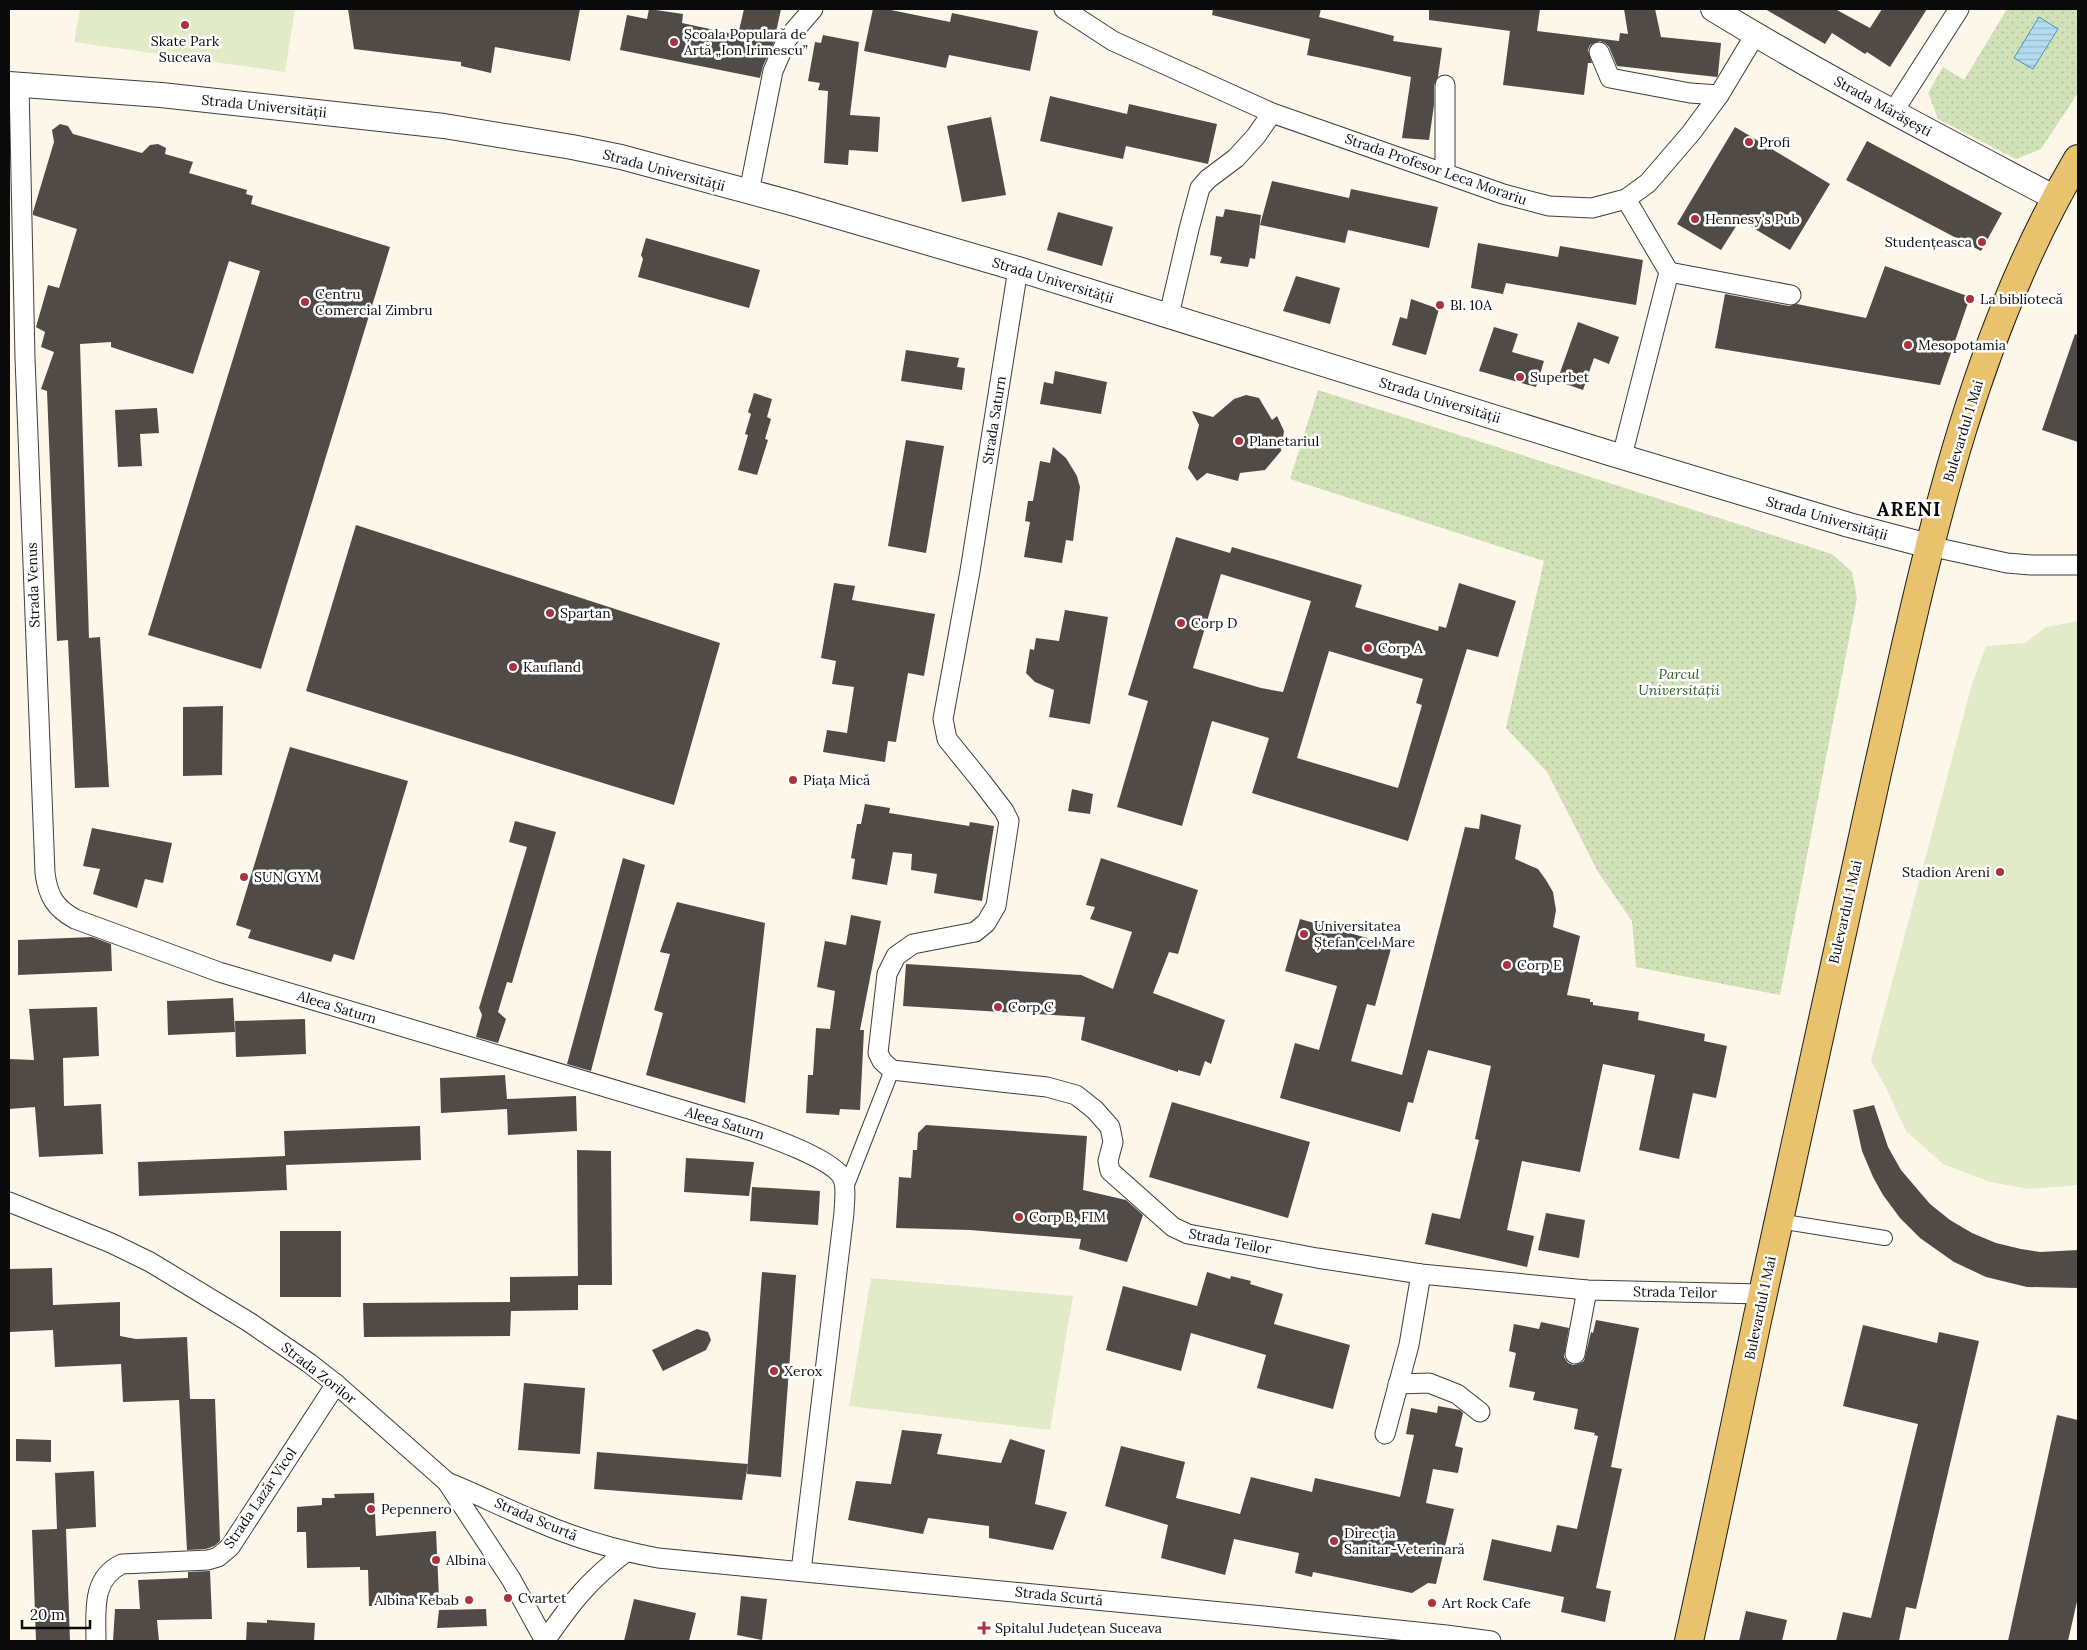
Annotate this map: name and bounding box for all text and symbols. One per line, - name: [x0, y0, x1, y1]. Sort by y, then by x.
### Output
- marker: Skate Park Suceava: [179, 19, 191, 31]
- place label: Școala Populară de Artă „Ion Irimescu”: [683, 25, 808, 59]
- place label: Skate Park Suceava: [151, 32, 220, 66]
- marker: Școala Populară de Artă „Ion Irimescu”: [668, 36, 680, 48]
- street label: Strada Mărășești: [1831, 72, 1935, 140]
- street label: Strada Universității: [200, 90, 328, 122]
- street label: Strada Profesor Leca Morariu: [1343, 129, 1529, 209]
- place label: Profi: [1759, 133, 1791, 151]
- marker: Profi: [1743, 136, 1755, 148]
- street label: Strada Universității: [601, 145, 727, 195]
- place label: Hennesy's Pub: [1705, 210, 1800, 228]
- marker: Hennesy's Pub: [1689, 213, 1701, 225]
- place label: Studențeasca: [1885, 233, 1972, 251]
- marker: Studențeasca: [1976, 236, 1988, 248]
- street label: Strada Universității: [990, 253, 1116, 307]
- place label: Centru Comercial Zimbru: [315, 285, 433, 319]
- place label: La bibliotecă: [1980, 290, 2063, 308]
- marker: La bibliotecă: [1964, 293, 1976, 305]
- marker: Centru Comercial Zimbru: [299, 296, 311, 308]
- place label: Bl. 10A: [1450, 296, 1492, 314]
- marker: Bl. 10A: [1434, 299, 1446, 311]
- place label: Mesopotamia: [1918, 336, 2006, 354]
- marker: Mesopotamia: [1902, 339, 1914, 351]
- place label: Superbet: [1530, 368, 1590, 386]
- marker: Superbet: [1514, 371, 1526, 383]
- street label: Strada Universității: [1377, 373, 1503, 427]
- street label: Strada Saturn: [978, 374, 1010, 465]
- street label: Bulevardul 1 Mai: [1939, 378, 1987, 484]
- place label: Planetariul: [1249, 432, 1319, 450]
- marker: Planetariul: [1233, 435, 1245, 447]
- street label: Strada Universității: [1764, 492, 1890, 544]
- district label: ARENI: [1877, 497, 1941, 521]
- street label: Strada Venus: [23, 542, 43, 628]
- place label: Spartan: [560, 604, 611, 622]
- marker: Spartan: [544, 607, 556, 619]
- place label: Corp D: [1191, 614, 1238, 632]
- marker: Corp D: [1175, 617, 1187, 629]
- place label: Corp A: [1378, 639, 1423, 657]
- marker: Corp A: [1362, 642, 1374, 654]
- place label: Kaufland: [523, 658, 581, 676]
- marker: Kaufland: [507, 661, 519, 673]
- park label: Parcul Universității: [1638, 665, 1720, 699]
- place label: Piața Mică: [803, 771, 870, 789]
- marker: Piața Mică: [787, 774, 799, 786]
- street label: Bulevardul 1 Mai: [1824, 859, 1866, 965]
- place label: Stadion Areni: [1902, 863, 1990, 881]
- marker: Stadion Areni: [1994, 866, 2006, 878]
- place label: SUN GYM: [254, 868, 319, 886]
- marker: SUN GYM: [238, 871, 250, 883]
- place label: Universitatea Ștefan cel Mare: [1314, 917, 1416, 951]
- marker: Universitatea Ștefan cel Mare: [1298, 928, 1310, 940]
- place label: Corp E: [1517, 956, 1562, 974]
- marker: Corp E: [1501, 959, 1513, 971]
- street label: Aleea Saturn: [294, 986, 379, 1028]
- place label: Corp C: [1008, 998, 1054, 1016]
- marker: Corp C: [992, 1001, 1004, 1013]
- street label: Aleea Saturn: [682, 1102, 767, 1144]
- place label: Corp B, FIM: [1029, 1208, 1106, 1226]
- marker: Corp B, FIM: [1013, 1211, 1025, 1223]
- street label: Strada Teilor: [1187, 1224, 1273, 1258]
- street label: Bulevardul 1 Mai: [1740, 1255, 1780, 1361]
- street label: Strada Teilor: [1633, 1282, 1717, 1302]
- street label: Strada Zorilor: [278, 1338, 360, 1408]
- place label: Xerox: [784, 1362, 823, 1380]
- marker: Xerox: [768, 1365, 780, 1377]
- street label: Strada Lazăr Vicol: [220, 1444, 300, 1552]
- street label: Strada Scurtă: [492, 1493, 580, 1545]
- place label: Pepennero: [381, 1500, 452, 1518]
- marker: Pepennero: [365, 1503, 377, 1515]
- place label: Direcția Sanitar-Veterinară: [1344, 1524, 1465, 1558]
- marker: Direcția Sanitar-Veterinară: [1328, 1535, 1340, 1547]
- place label: Albina: [445, 1551, 486, 1569]
- marker: Albina: [430, 1554, 442, 1566]
- street label: Strada Scurtă: [1014, 1582, 1104, 1610]
- place label: Cvartet: [518, 1589, 567, 1607]
- place label: Albina Kebab: [373, 1591, 459, 1609]
- marker: Cvartet: [502, 1592, 514, 1604]
- marker: Albina Kebab: [463, 1594, 475, 1606]
- place label: Art Rock Cafe: [1441, 1594, 1531, 1612]
- marker: Art Rock Cafe: [1426, 1597, 1438, 1609]
- scale bar: [22, 1598, 90, 1630]
- text: 20 m: [30, 1605, 65, 1624]
- place label: Spitalul Județean Suceava: [995, 1619, 1162, 1637]
- marker: Spitalul Județean Suceava: [977, 1621, 991, 1635]

